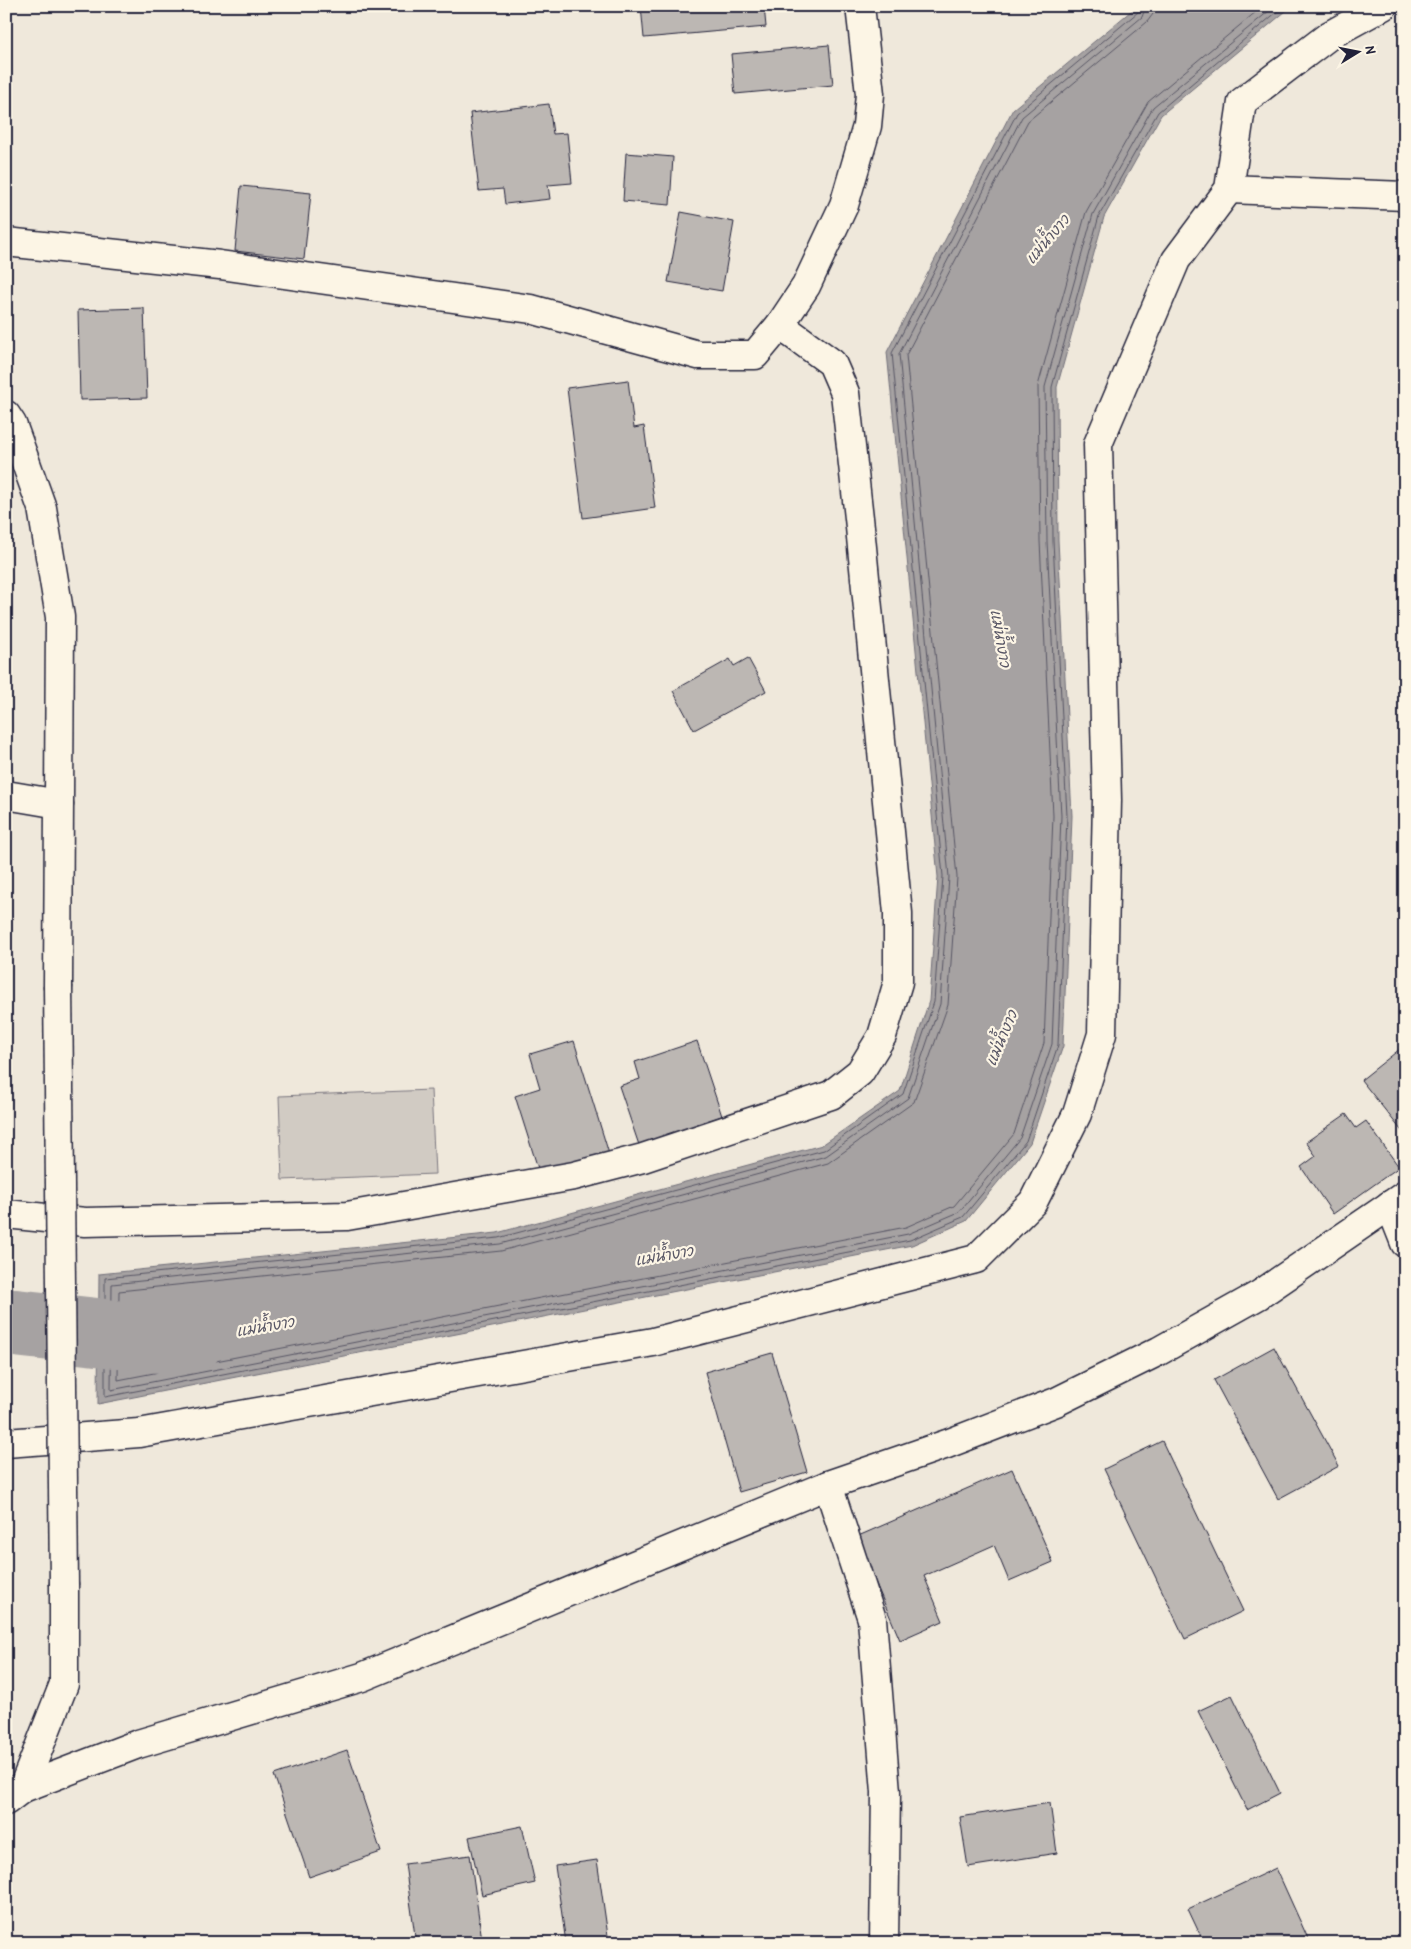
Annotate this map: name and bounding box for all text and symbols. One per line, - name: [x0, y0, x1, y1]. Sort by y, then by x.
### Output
- north arrow: [1334, 28, 1384, 78]
- text: N: [1361, 44, 1381, 56]
- water label: แม่น้ำงาว: [1018, 207, 1075, 268]
- water label: แม่น้ำงาว: [986, 607, 1020, 670]
- water label: แม่น้ำงาว: [977, 1005, 1023, 1069]
- water label: แม่น้ำงาว: [633, 1236, 696, 1270]
- water label: แม่น้ำงาว: [234, 1307, 297, 1341]

